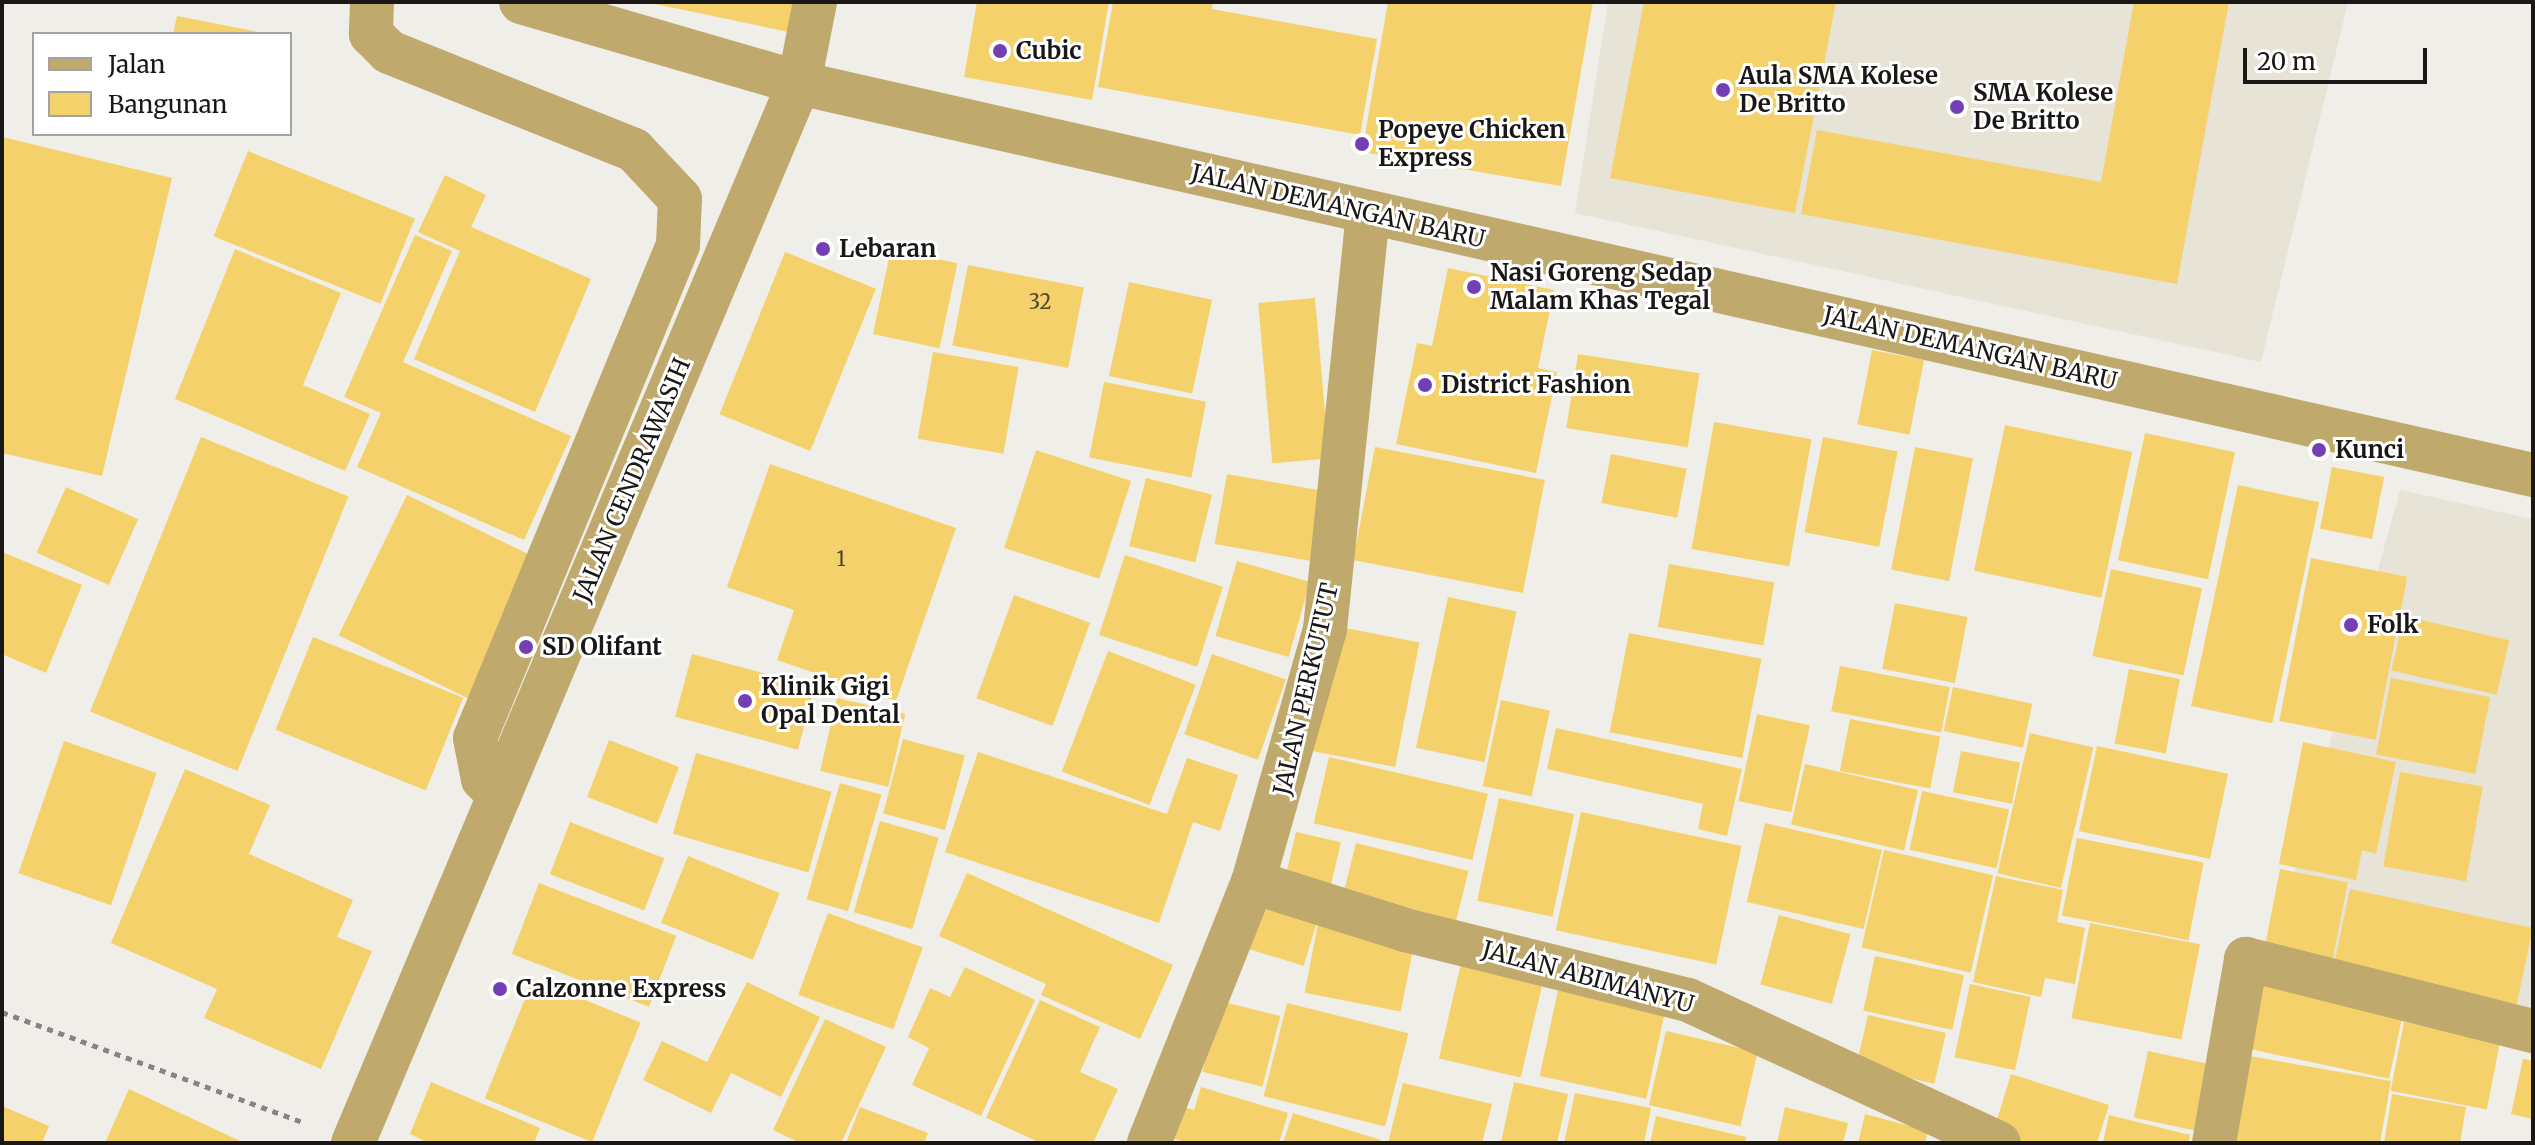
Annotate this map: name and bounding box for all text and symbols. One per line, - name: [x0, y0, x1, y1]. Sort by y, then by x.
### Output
- legend: [32, 32, 292, 136]
- scale bar: [2247, 32, 2431, 82]
- place label: Cubic: [1016, 37, 1082, 65]
- marker: Cubic: [991, 42, 1009, 60]
- text: 20 m: [2257, 46, 2316, 77]
- text: Jalan: [108, 49, 165, 80]
- place label: Aula SMA Kolese De Britto: [1739, 62, 1938, 118]
- place label: SMA Kolese De Britto: [1973, 79, 2113, 135]
- marker: Aula SMA Kolese De Britto: [1714, 81, 1732, 99]
- text: Bangunan: [108, 89, 228, 120]
- marker: SMA Kolese De Britto: [1948, 98, 1966, 116]
- place label: Popeye Chicken Express: [1378, 116, 1565, 172]
- marker: Popeye Chicken Express: [1353, 135, 1371, 153]
- street label: JALAN DEMANGAN BARU: [1188, 158, 1488, 254]
- place label: Lebaran: [839, 235, 936, 263]
- marker: Lebaran: [814, 240, 832, 258]
- place label: Nasi Goreng Sedap Malam Khas Tegal: [1490, 259, 1712, 315]
- marker: Nasi Goreng Sedap Malam Khas Tegal: [1465, 278, 1483, 296]
- house number: 32: [1029, 289, 1051, 313]
- street label: JALAN DEMANGAN BARU: [1820, 300, 2120, 396]
- street label: JALAN CENDRAWASIH: [568, 354, 696, 606]
- place label: District Fashion: [1441, 371, 1631, 399]
- marker: District Fashion: [1416, 376, 1434, 394]
- place label: Kunci: [2335, 436, 2404, 464]
- marker: Kunci: [2310, 441, 2328, 459]
- house number: 1: [836, 546, 846, 570]
- street label: JALAN PERKUTUT: [1268, 580, 1344, 798]
- place label: Folk: [2367, 611, 2419, 639]
- marker: Folk: [2342, 616, 2360, 634]
- place label: SD Olifant: [542, 633, 662, 661]
- marker: SD Olifant: [517, 638, 535, 656]
- place label: Klinik Gigi Opal Dental: [761, 673, 900, 729]
- marker: Klinik Gigi Opal Dental: [736, 692, 754, 710]
- street label: JALAN ABIMANYU: [1479, 935, 1697, 1019]
- place label: Calzonne Express: [516, 975, 726, 1003]
- marker: Calzonne Express: [491, 980, 509, 998]

